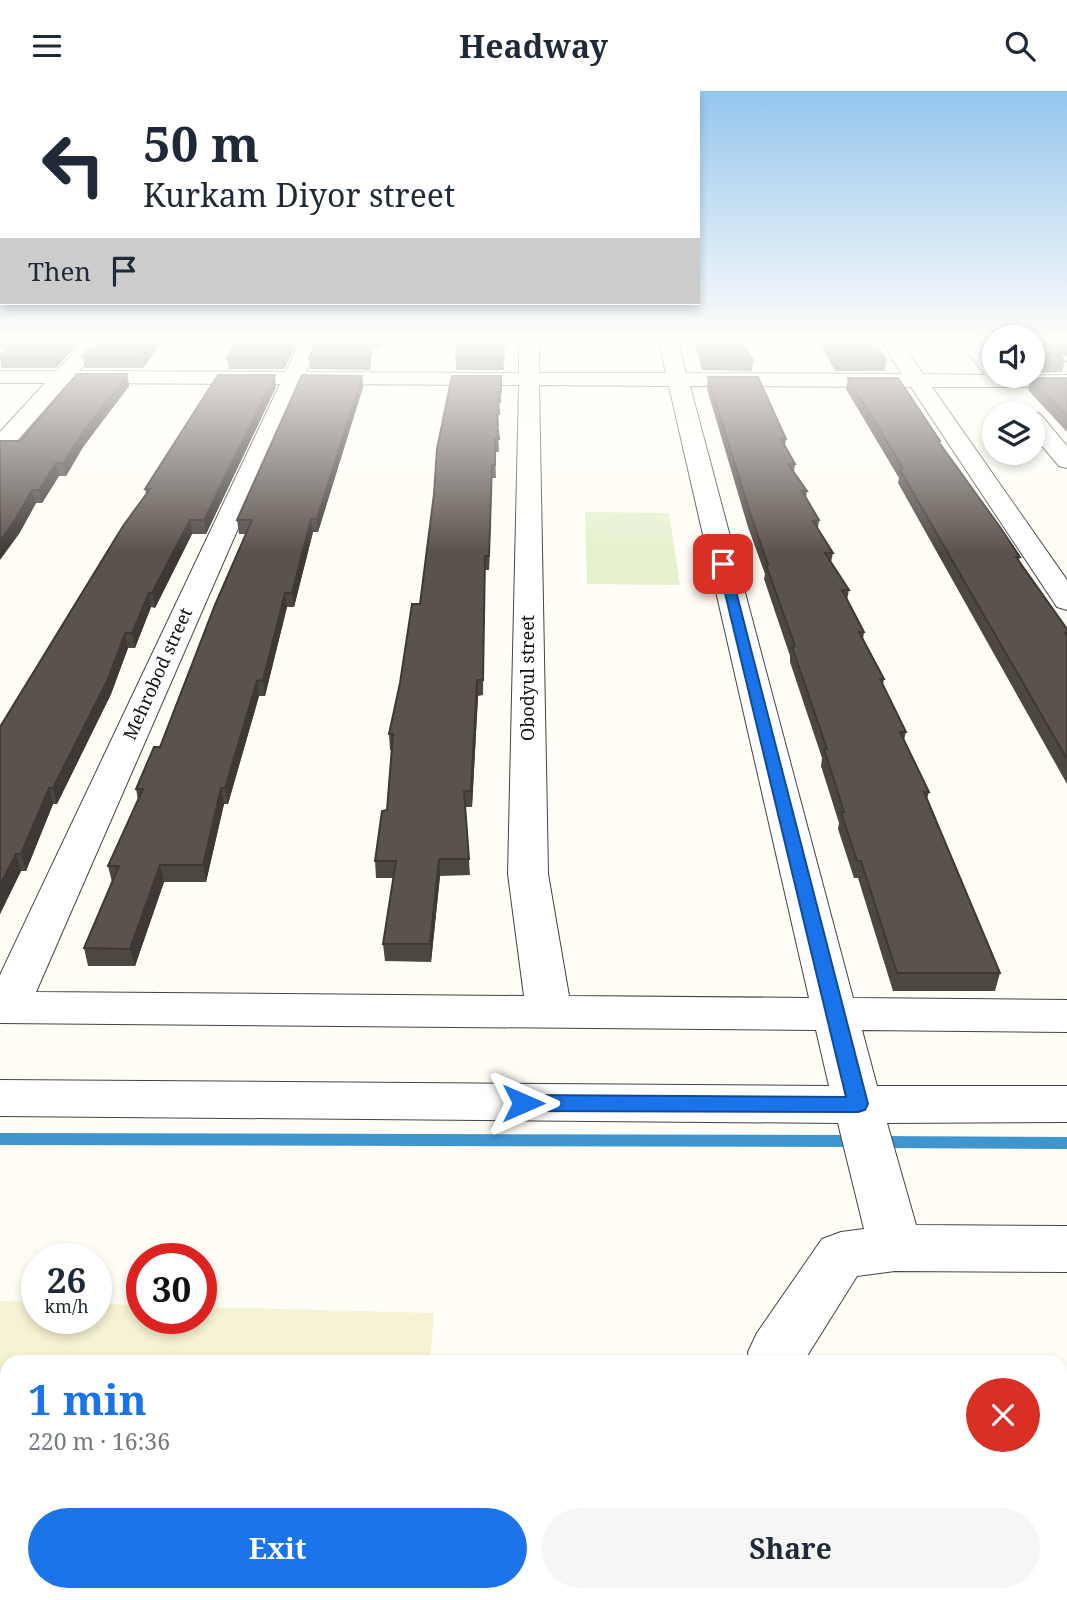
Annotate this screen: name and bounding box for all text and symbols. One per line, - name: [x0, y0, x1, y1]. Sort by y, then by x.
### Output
- text: Headway: [459, 24, 608, 67]
- icon: menu: [28, 27, 66, 65]
- icon: search: [1001, 27, 1039, 65]
- text: 50 m: [143, 110, 259, 176]
- icon: left: [28, 119, 119, 210]
- text: Kurkam Diyor street: [143, 173, 455, 216]
- icon: arrive: [105, 252, 143, 290]
- text: Then: [28, 253, 91, 289]
- map controls: [982, 325, 1045, 465]
- button: sound: [982, 325, 1045, 388]
- button: layers: [982, 402, 1045, 465]
- pin: [693, 534, 753, 594]
- icon: arrive: [704, 545, 742, 583]
- street label: Mehrobod street: [117, 604, 197, 744]
- street label: Obodyul street: [515, 615, 539, 741]
- position arrow: [486, 1066, 560, 1140]
- speed limit sign: 30: [126, 1243, 217, 1334]
- text: 26: [47, 1256, 86, 1303]
- text: km/h: [44, 1294, 89, 1318]
- text: 1 min: [28, 1370, 147, 1427]
- button: close: [966, 1378, 1040, 1452]
- text: 220 m · 16:36: [28, 1425, 170, 1457]
- button: Exit: [28, 1508, 527, 1588]
- button: Share: [541, 1508, 1040, 1588]

